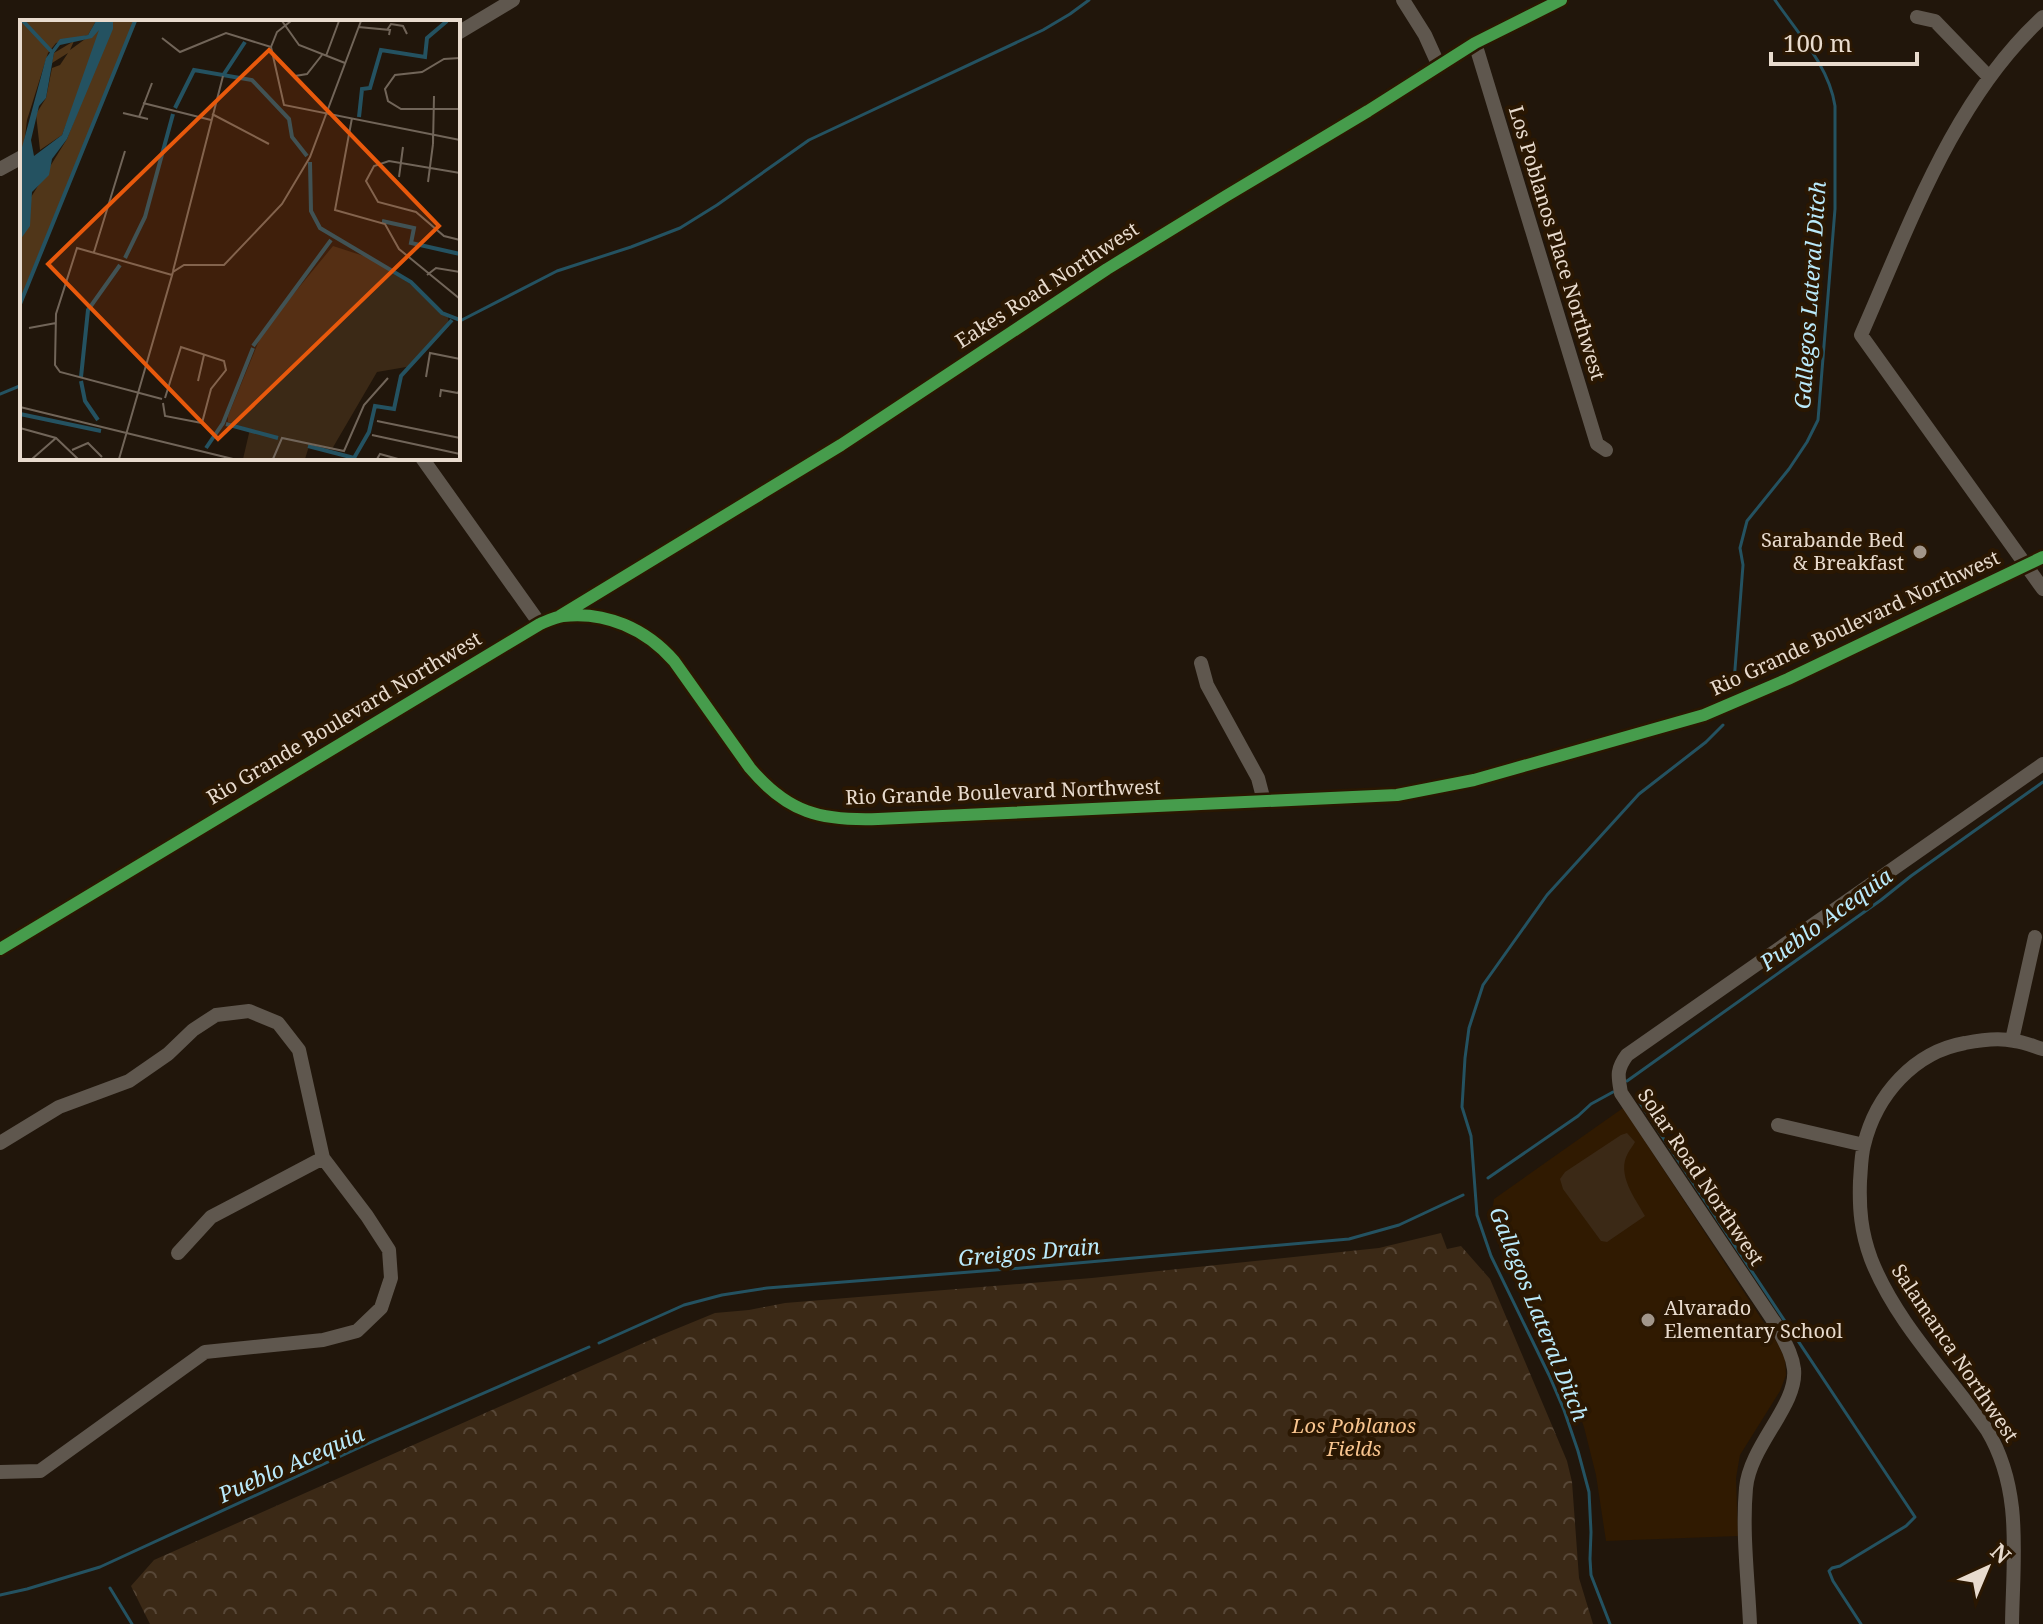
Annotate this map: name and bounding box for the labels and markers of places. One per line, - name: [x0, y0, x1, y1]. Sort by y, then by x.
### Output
- place label: Sarabande Bed & Breakfast: [1761, 526, 1904, 576]
- marker: Sarabande Bed & Breakfast: [1911, 543, 1929, 561]
- place label: Alvarado Elementary School: [1664, 1294, 1843, 1344]
- marker: Alvarado Elementary School: [1639, 1311, 1657, 1329]

